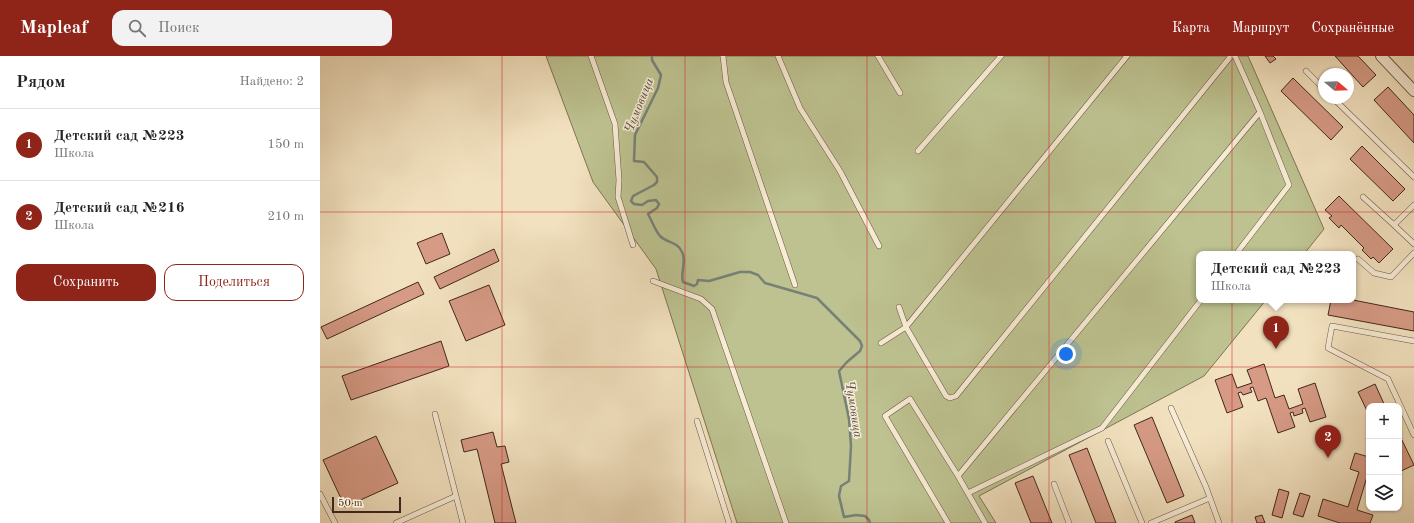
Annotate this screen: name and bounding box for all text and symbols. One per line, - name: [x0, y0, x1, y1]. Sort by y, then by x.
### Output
- search box: [112, 10, 392, 46]
- icon: search: [126, 17, 148, 39]
- text: Mapleaf: [20, 19, 88, 38]
- text: Поиск: [158, 21, 199, 36]
- text: Карта: [1172, 21, 1210, 35]
- text: Маршрут: [1232, 21, 1289, 35]
- text: Сохранённые: [1311, 21, 1394, 35]
- north arrow: [1318, 68, 1354, 104]
- text: Рядом: [16, 74, 65, 91]
- text: Найдено: 2: [240, 75, 304, 88]
- water label: Чумовица: [622, 76, 656, 135]
- text: Детский сад №223: [54, 129, 184, 144]
- text: 1: [25, 138, 33, 151]
- text: 150 m: [267, 138, 304, 151]
- text: Школа: [54, 147, 94, 160]
- text: Детский сад №216: [54, 201, 184, 216]
- text: 2: [25, 210, 33, 223]
- text: 210 m: [267, 210, 304, 223]
- text: Школа: [54, 219, 94, 232]
- popup: [1196, 251, 1356, 303]
- text: Детский сад №223: [1211, 262, 1341, 277]
- button: Сохранить: [16, 264, 156, 301]
- button: Поделиться: [164, 264, 304, 301]
- text: Школа: [1211, 280, 1251, 293]
- pin: 1: [1263, 316, 1289, 349]
- your location: [1056, 344, 1076, 364]
- water label: Чумовица: [843, 380, 864, 439]
- map controls: [1366, 403, 1402, 511]
- button: +: [1366, 403, 1402, 439]
- pin: 2: [1315, 425, 1341, 458]
- button: −: [1366, 439, 1402, 475]
- button: layers: [1366, 475, 1402, 511]
- scale bar: [332, 495, 401, 514]
- text: 50 m: [338, 498, 363, 509]

